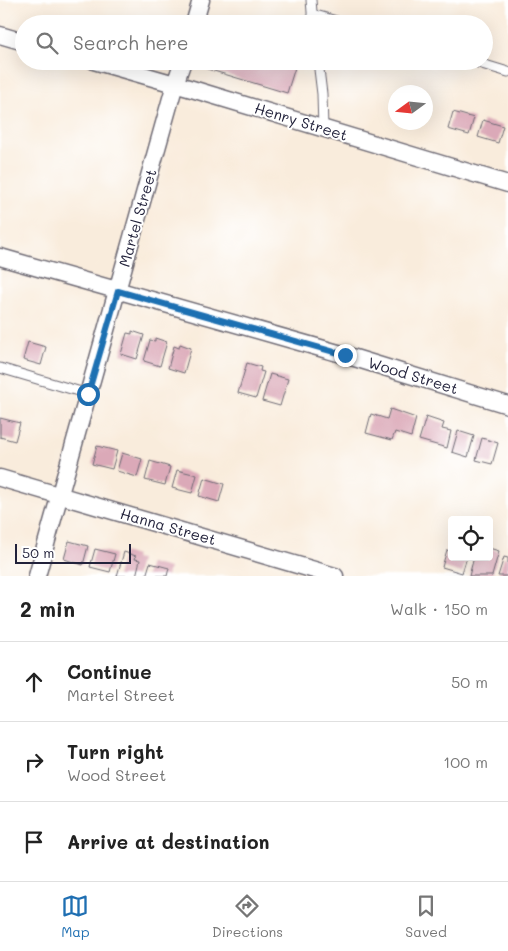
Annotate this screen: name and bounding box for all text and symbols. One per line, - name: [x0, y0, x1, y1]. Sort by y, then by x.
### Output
- search box: [15, 15, 493, 70]
- icon: search: [33, 29, 61, 57]
- text: Search here: [73, 30, 189, 55]
- north arrow: [388, 85, 433, 130]
- street label: Henry Street: [252, 97, 350, 145]
- street label: Martel Street: [114, 166, 161, 269]
- route end: [334, 344, 357, 367]
- street label: Wood Street: [366, 352, 461, 398]
- route start: [77, 383, 100, 406]
- street label: Hanna Street: [118, 503, 218, 549]
- map controls: [448, 516, 493, 561]
- button: locate: [448, 516, 493, 561]
- scale bar: [15, 541, 131, 564]
- text: 50 m: [22, 543, 54, 562]
- text: 2 min: [20, 595, 75, 622]
- text: Walk · 150 m: [390, 598, 488, 619]
- text: Continue: [67, 659, 152, 684]
- icon: ahead: [20, 668, 48, 696]
- text: 50 m: [451, 671, 488, 692]
- text: Martel Street: [67, 684, 175, 705]
- text: Turn right: [67, 739, 164, 764]
- icon: right: [20, 748, 48, 776]
- text: 100 m: [443, 751, 488, 772]
- text: Wood Street: [67, 764, 166, 785]
- icon: arrive: [20, 828, 48, 856]
- text: Arrive at destination: [67, 829, 270, 854]
- tab: Map: [61, 892, 90, 941]
- tab: Directions: [212, 892, 283, 941]
- tab: Saved: [405, 892, 447, 941]

